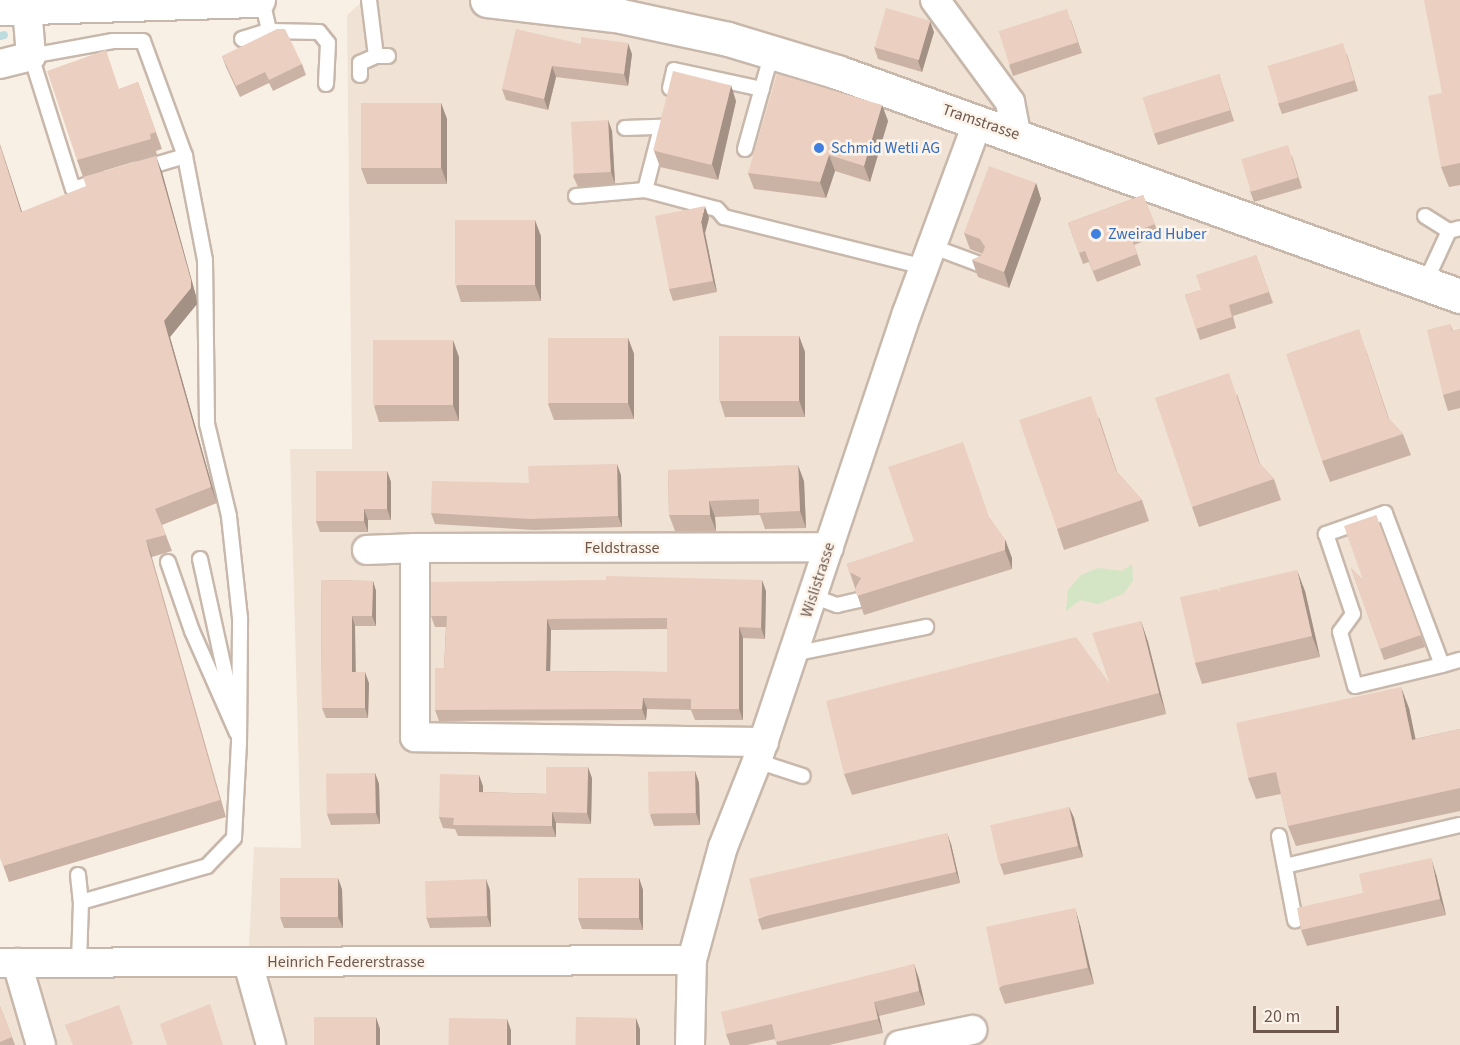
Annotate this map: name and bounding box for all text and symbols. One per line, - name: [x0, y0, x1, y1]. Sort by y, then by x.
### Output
- street label: Tramstrasse: [940, 100, 1022, 144]
- place label: Schmid Wetli AG: [831, 138, 940, 158]
- marker: Schmid Wetli AG: [812, 141, 826, 155]
- place label: Zweirad Huber: [1108, 224, 1206, 244]
- marker: Zweirad Huber: [1089, 227, 1103, 241]
- street label: Feldstrasse: [585, 538, 659, 558]
- street label: Wislistrasse: [797, 540, 839, 620]
- street label: Heinrich Federerstrasse: [267, 952, 425, 972]
- scale bar: [1256, 994, 1342, 1032]
- text: 20 m: [1264, 1004, 1300, 1029]

